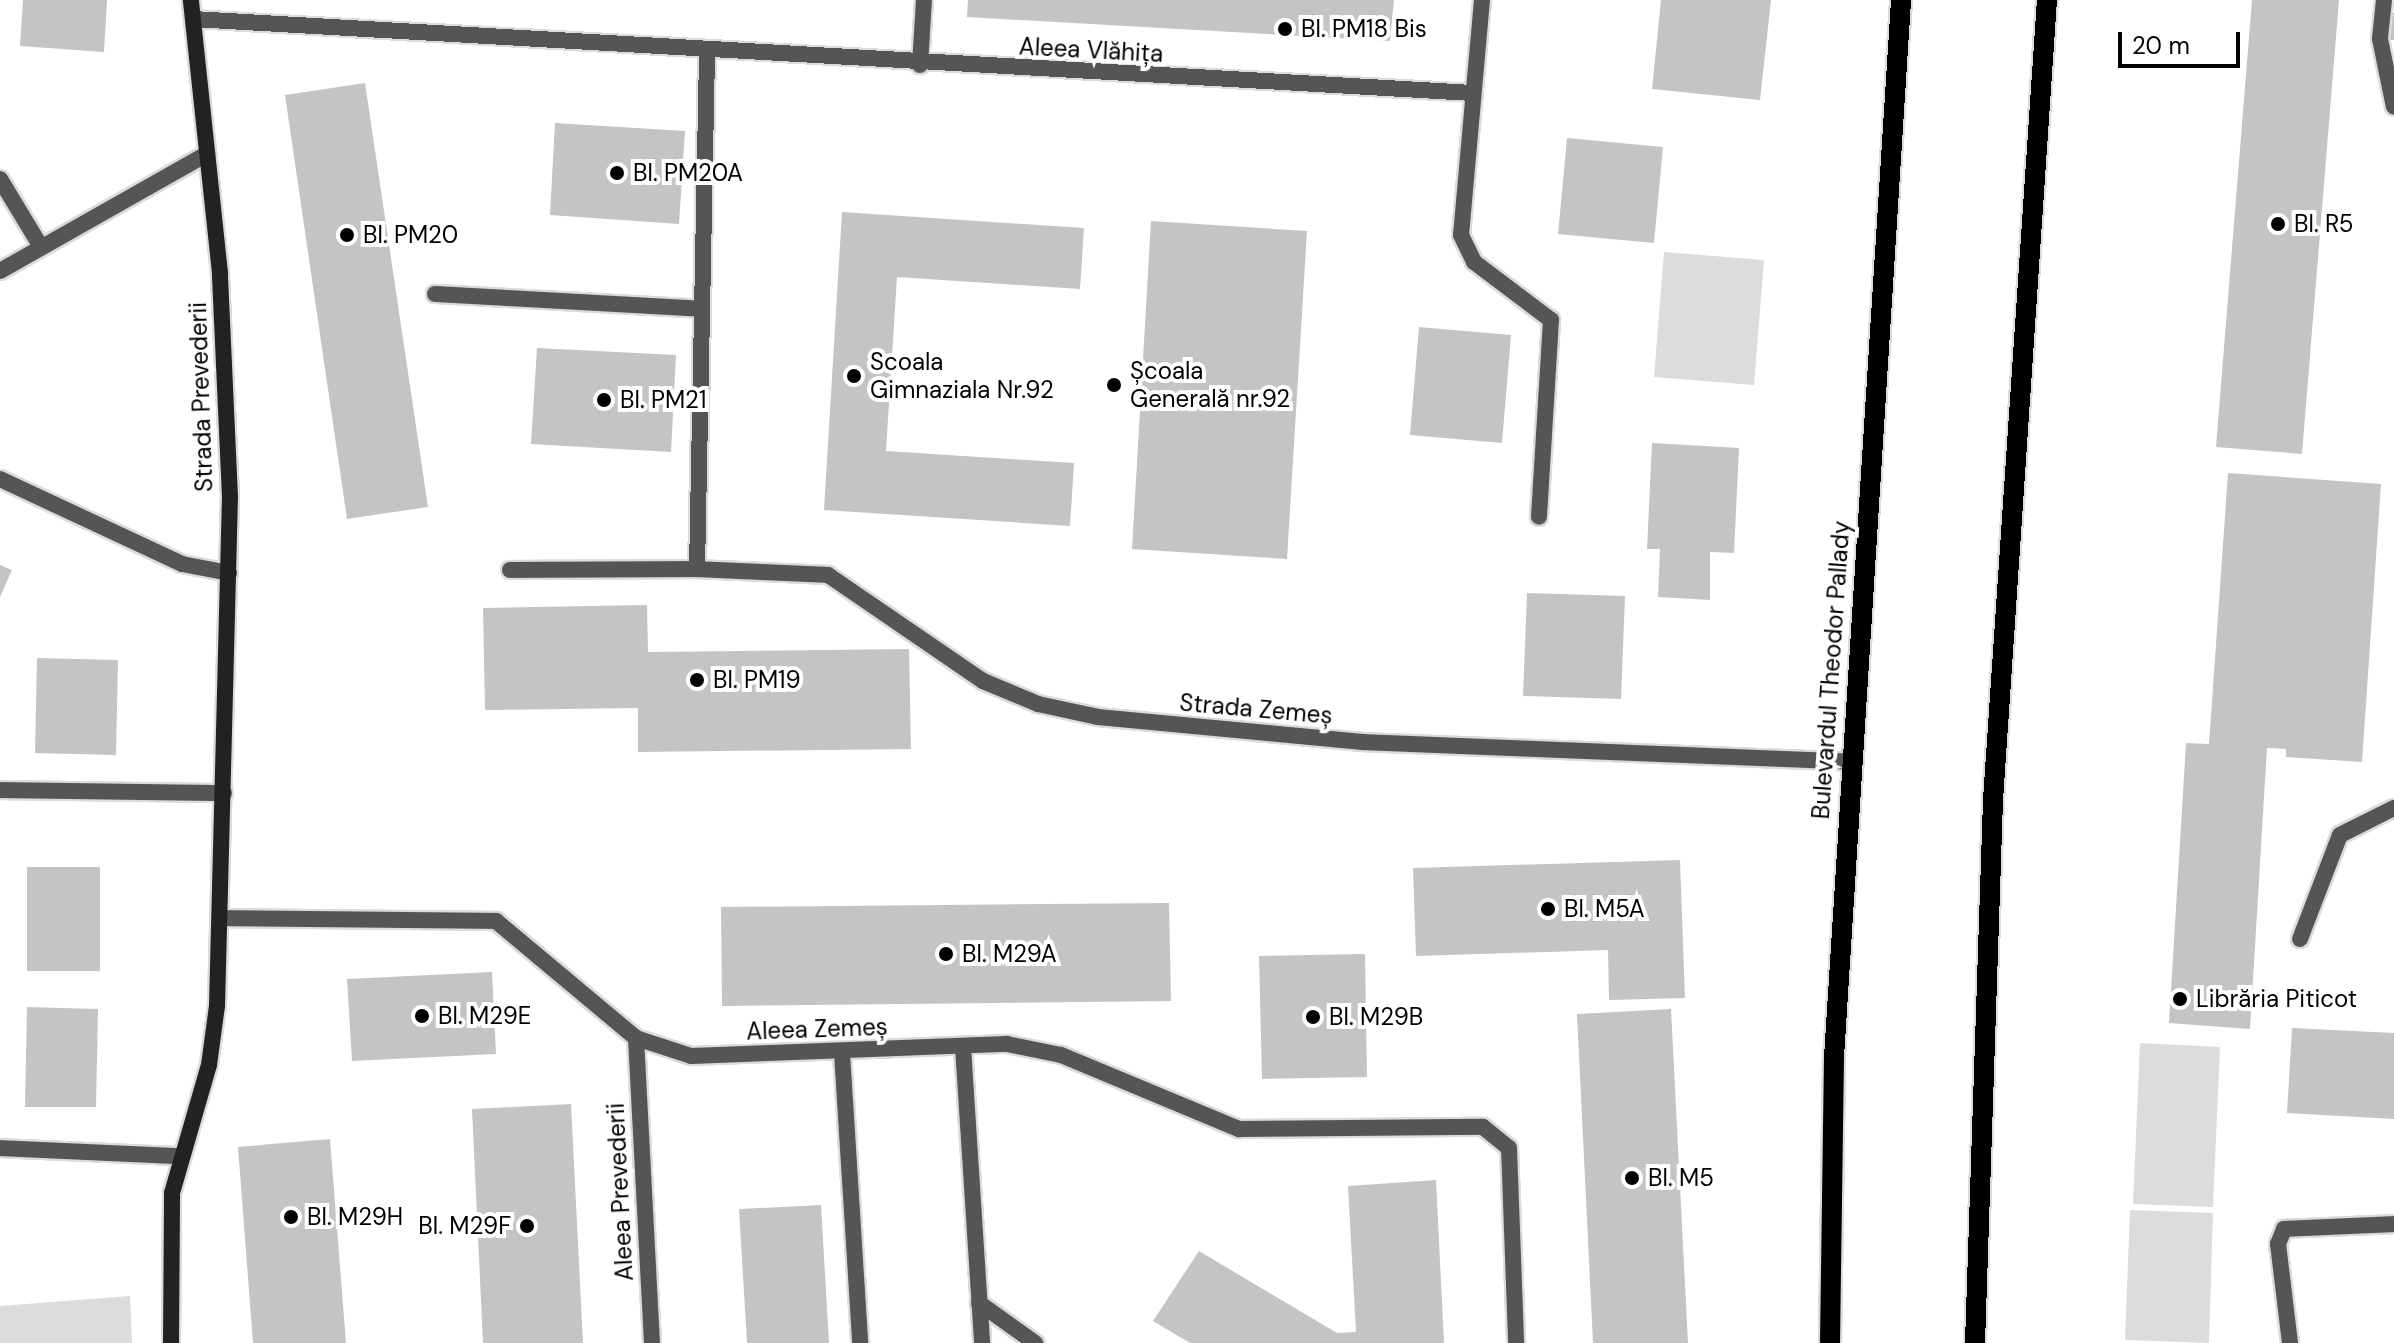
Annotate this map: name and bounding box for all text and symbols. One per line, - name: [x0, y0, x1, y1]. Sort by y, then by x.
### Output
- place label: Bl. PM18 Bis: [1301, 15, 1427, 43]
- scale bar: [2122, 16, 2244, 66]
- marker: Bl. PM18 Bis: [1276, 20, 1294, 38]
- text: 20 m: [2132, 30, 2190, 61]
- street label: Aleea Vlăhița: [1018, 32, 1164, 68]
- place label: Bl. PM20A: [633, 159, 743, 187]
- marker: Bl. PM20A: [608, 164, 626, 182]
- place label: Bl. R5: [2294, 210, 2353, 238]
- marker: Bl. R5: [2269, 215, 2287, 233]
- place label: Bl. PM20: [363, 221, 458, 249]
- marker: Bl. PM20: [338, 226, 356, 244]
- street label: Strada Prevederii: [183, 302, 219, 492]
- place label: Scoala Gimnaziala Nr.92: [870, 348, 1054, 404]
- place label: Școala Generală nr.92: [1130, 357, 1290, 413]
- marker: Scoala Gimnaziala Nr.92: [845, 367, 863, 385]
- marker: Școala Generală nr.92: [1105, 376, 1123, 394]
- place label: Bl. PM21: [620, 386, 706, 414]
- marker: Bl. PM21: [595, 391, 613, 409]
- street label: Bulevardul Theodor Pallady: [1806, 520, 1856, 820]
- place label: Bl. PM19: [713, 666, 801, 694]
- marker: Bl. PM19: [688, 671, 706, 689]
- street label: Strada Zemeș: [1178, 688, 1334, 730]
- place label: Bl. M5A: [1564, 895, 1645, 923]
- marker: Bl. M5A: [1539, 900, 1557, 918]
- place label: Bl. M29A: [962, 940, 1057, 968]
- marker: Bl. M29A: [937, 945, 955, 963]
- place label: Librăria Piticot: [2196, 985, 2357, 1013]
- marker: Librăria Piticot: [2171, 990, 2189, 1008]
- place label: Bl. M29E: [438, 1002, 531, 1030]
- place label: Bl. M29B: [1329, 1003, 1423, 1031]
- marker: Bl. M29E: [413, 1007, 431, 1025]
- marker: Bl. M29B: [1304, 1008, 1322, 1026]
- street label: Aleea Zemeș: [746, 1012, 888, 1046]
- street label: Aleea Prevederii: [601, 1102, 639, 1282]
- place label: Bl. M5: [1648, 1164, 1714, 1192]
- marker: Bl. M5: [1623, 1169, 1641, 1187]
- place label: Bl. M29H: [307, 1203, 403, 1231]
- marker: Bl. M29H: [282, 1208, 300, 1226]
- place label: Bl. M29F: [418, 1212, 511, 1240]
- marker: Bl. M29F: [518, 1217, 536, 1235]

